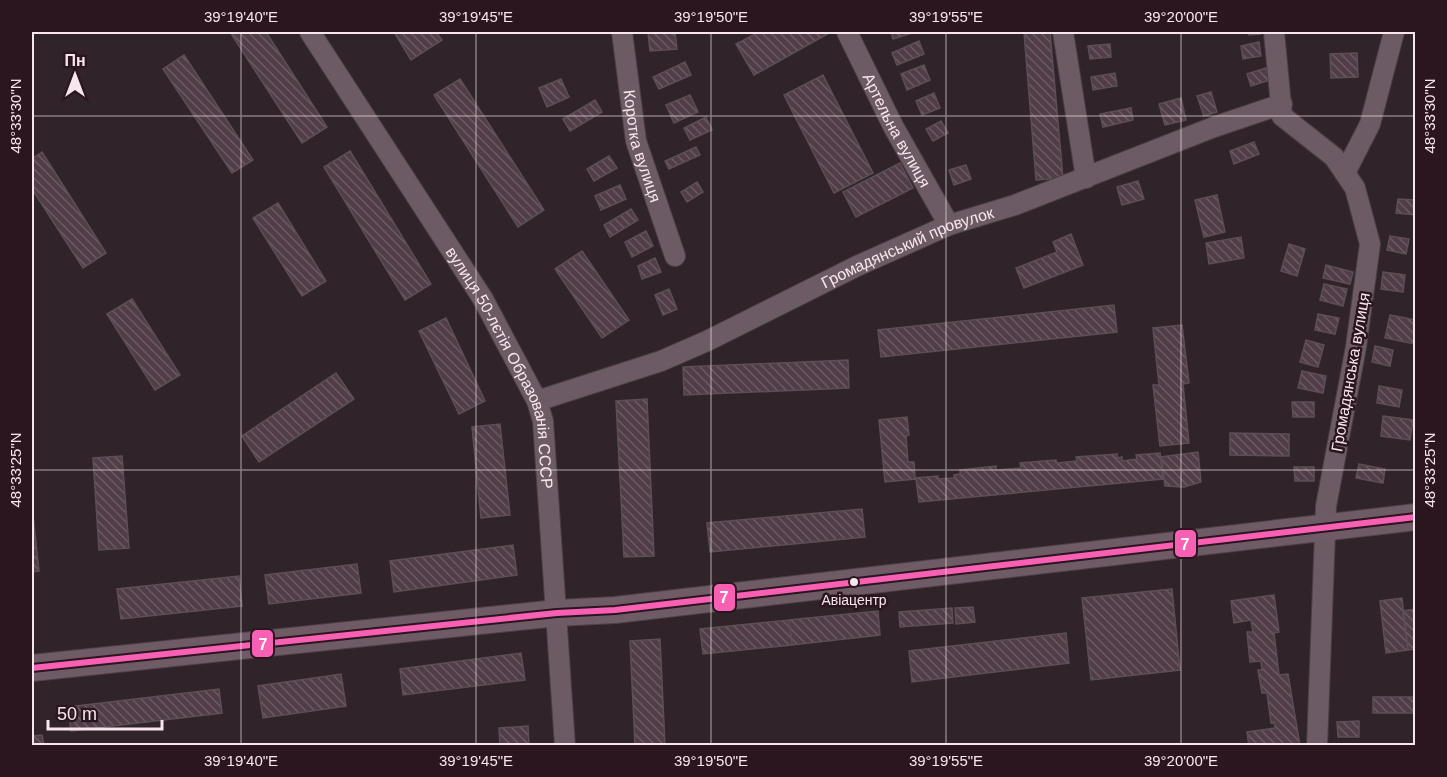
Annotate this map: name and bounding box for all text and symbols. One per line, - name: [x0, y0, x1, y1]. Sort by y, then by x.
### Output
- text: 39°19'40"E: [204, 8, 278, 25]
- text: 39°19'45"E: [439, 8, 513, 25]
- text: 39°19'50"E: [674, 8, 748, 25]
- text: 39°19'55"E: [909, 8, 983, 25]
- text: 39°20'00"E: [1144, 8, 1218, 25]
- north arrow: [45, 45, 105, 105]
- text: Пн: [64, 52, 86, 69]
- street label: Артельна вулиця: [859, 70, 934, 190]
- text: 48°33'30"N: [7, 78, 24, 154]
- text: 48°33'30"N: [1421, 78, 1438, 154]
- street label: Коротка вулиця: [620, 89, 664, 204]
- street label: Громадянський провулок: [819, 204, 997, 292]
- street label: вулиця 50-лєтія Образованія СССР: [443, 244, 556, 489]
- street label: Громадянська вулиця: [1328, 291, 1373, 453]
- text: 48°33'25"N: [7, 432, 24, 508]
- text: 48°33'25"N: [1421, 432, 1438, 508]
- line badge: 7: [1174, 529, 1197, 558]
- text: 7: [1181, 536, 1190, 553]
- marker: Авіацентр: [848, 576, 860, 588]
- line badge: 7: [713, 583, 736, 612]
- text: 7: [720, 589, 729, 606]
- place label: Авіацентр: [821, 592, 887, 608]
- line badge: 7: [251, 629, 274, 658]
- text: 7: [259, 636, 268, 653]
- scale bar: [48, 693, 162, 731]
- text: 50 m: [57, 704, 97, 724]
- text: 39°19'40"E: [204, 752, 278, 769]
- text: 39°19'45"E: [439, 752, 513, 769]
- text: 39°19'50"E: [674, 752, 748, 769]
- text: 39°19'55"E: [909, 752, 983, 769]
- text: 39°20'00"E: [1144, 752, 1218, 769]

